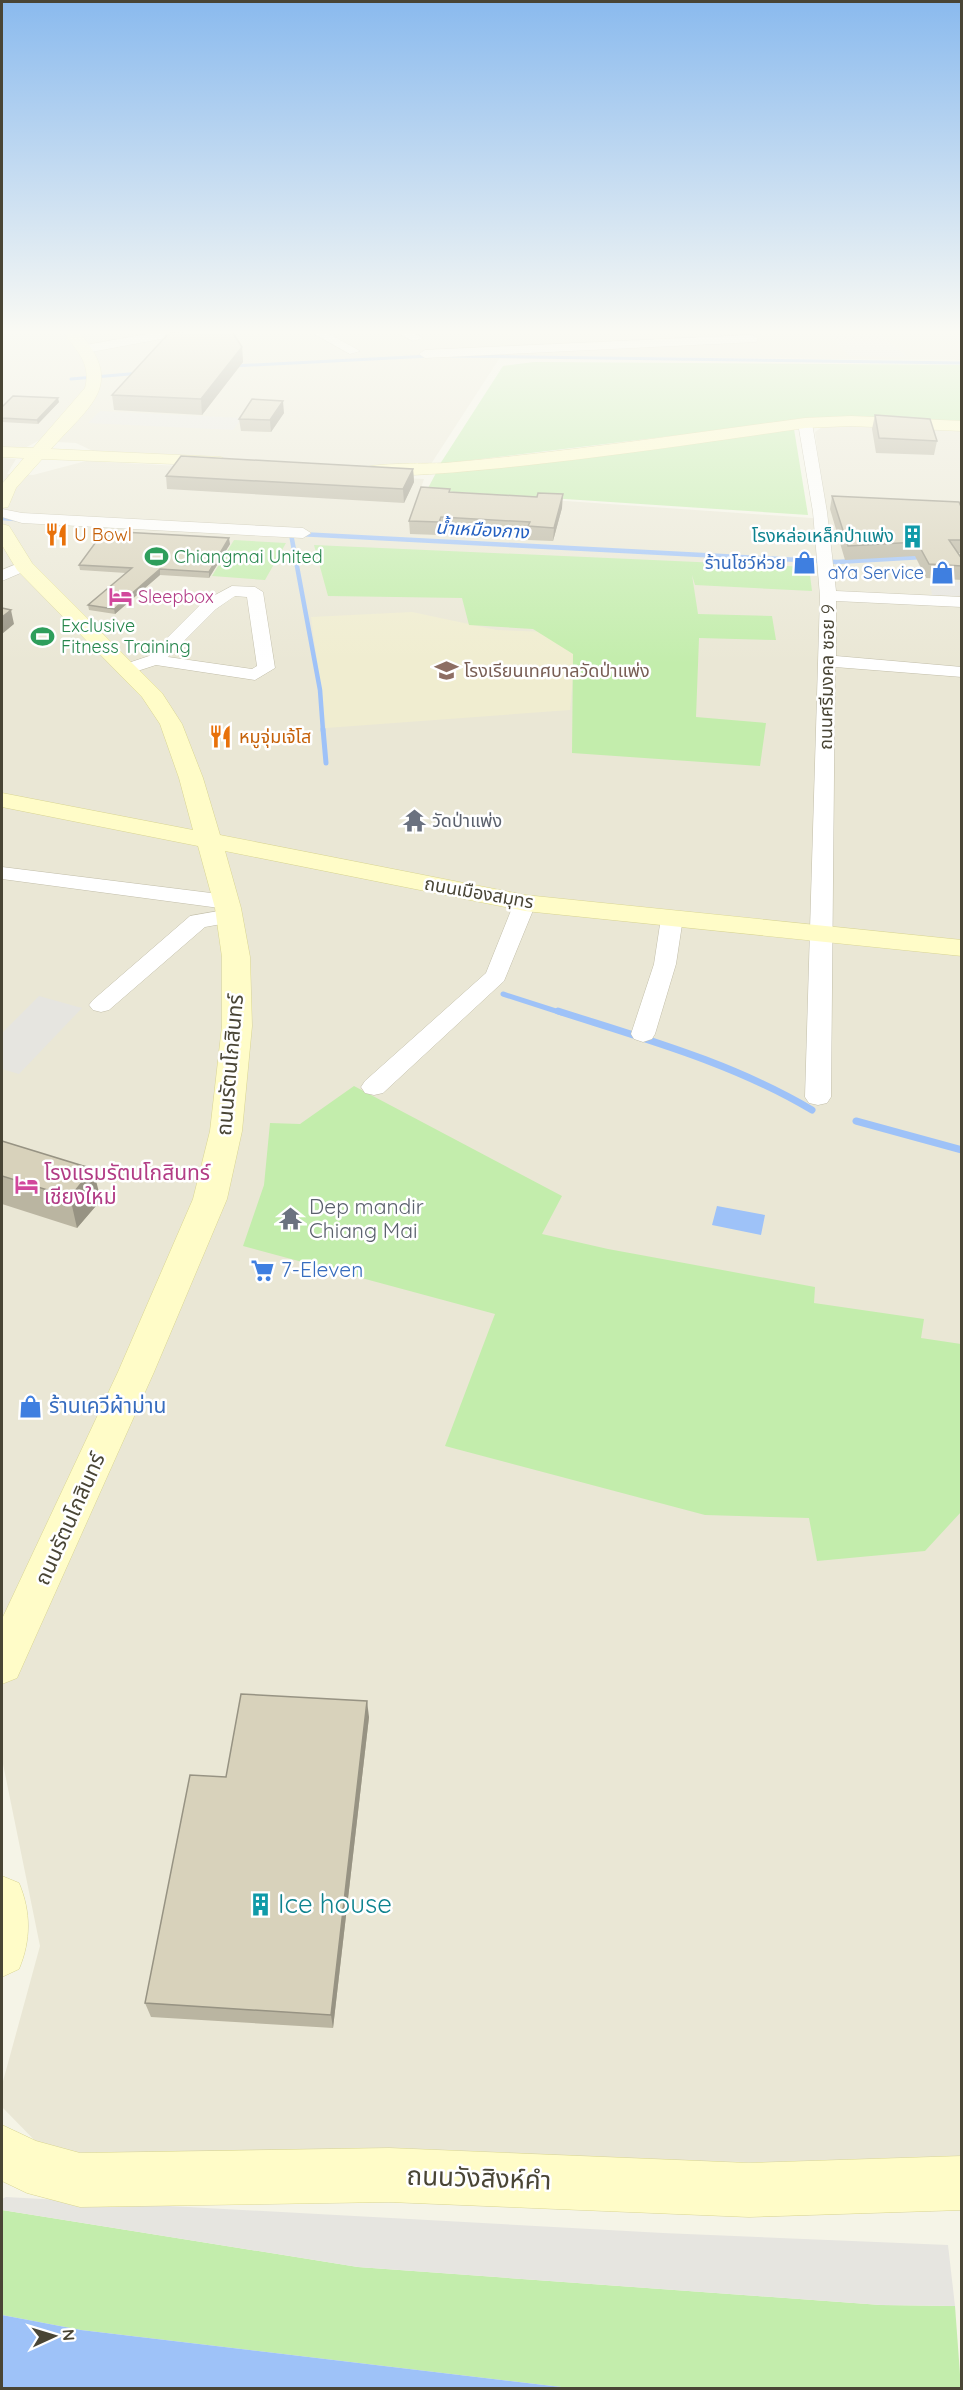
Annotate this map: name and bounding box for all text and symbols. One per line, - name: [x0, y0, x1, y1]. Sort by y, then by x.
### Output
- water label: น้ำเหมืองกาง: [435, 515, 530, 543]
- restaurant icon: U Bowl: [43, 522, 69, 548]
- place label: U Bowl: [74, 523, 132, 546]
- building icon: โรงหล่อเหล็กป่าแพ่ง: [899, 523, 925, 549]
- place label: โรงหล่อเหล็กป่าแพ่ง: [752, 524, 894, 547]
- sports icon: Chiangmai United: [143, 544, 169, 570]
- place label: Chiangmai United: [174, 545, 323, 568]
- shop icon: ร้านโชว์ห่วย: [791, 550, 817, 576]
- place label: ร้านโชว์ห่วย: [705, 551, 786, 574]
- shop icon: aYa Service: [929, 560, 955, 586]
- place label: aYa Service: [828, 561, 924, 584]
- hotel icon: Sleepbox: [107, 584, 133, 610]
- place label: Sleepbox: [138, 585, 214, 608]
- street label: ถนนศรีมงคล ซอย 9: [814, 604, 839, 750]
- place label: Exclusive Fitness Training: [61, 614, 191, 658]
- sports icon: Exclusive Fitness Training: [30, 623, 56, 649]
- school or university icon: โรงเรียนเทศบาลวัดป่าแพ่ง: [433, 658, 459, 684]
- place label: โรงเรียนเทศบาลวัดป่าแพ่ง: [464, 659, 650, 682]
- restaurant icon: หมูจุ่มเจ้โส: [208, 724, 234, 750]
- place label: หมูจุ่มเจ้โส: [239, 725, 311, 749]
- temple icon: วัดป่าแพ่ง: [401, 808, 427, 834]
- place label: วัดป่าแพ่ง: [432, 809, 502, 832]
- street label: ถนนเมืองสมุทร: [423, 872, 536, 913]
- street label: ถนนรัตนโกสินทร์: [210, 992, 248, 1137]
- place label: โรงแรมรัตนโกสินทร์ เชียงใหม่: [44, 1159, 211, 1209]
- hotel icon: โรงแรมรัตนโกสินทร์ เชียงใหม่: [13, 1172, 39, 1198]
- place label: Dep mandir Chiang Mai: [309, 1193, 424, 1243]
- temple icon: Dep mandir Chiang Mai: [278, 1206, 304, 1232]
- place label: 7-Eleven: [281, 1256, 363, 1282]
- supermarket icon: 7-Eleven: [250, 1257, 276, 1283]
- place label: ร้านเควีผ้าม่าน: [49, 1392, 166, 1418]
- shop icon: ร้านเควีผ้าม่าน: [18, 1393, 44, 1419]
- street label: ถนนรัตนโกสินทร์: [28, 1448, 110, 1589]
- place label: Ice house: [278, 1887, 392, 1920]
- building icon: Ice house: [247, 1891, 273, 1917]
- street label: ถนนวังสิงห์คำ: [406, 2158, 552, 2197]
- north arrow: [24, 2306, 84, 2366]
- text: N: [59, 2328, 79, 2342]

